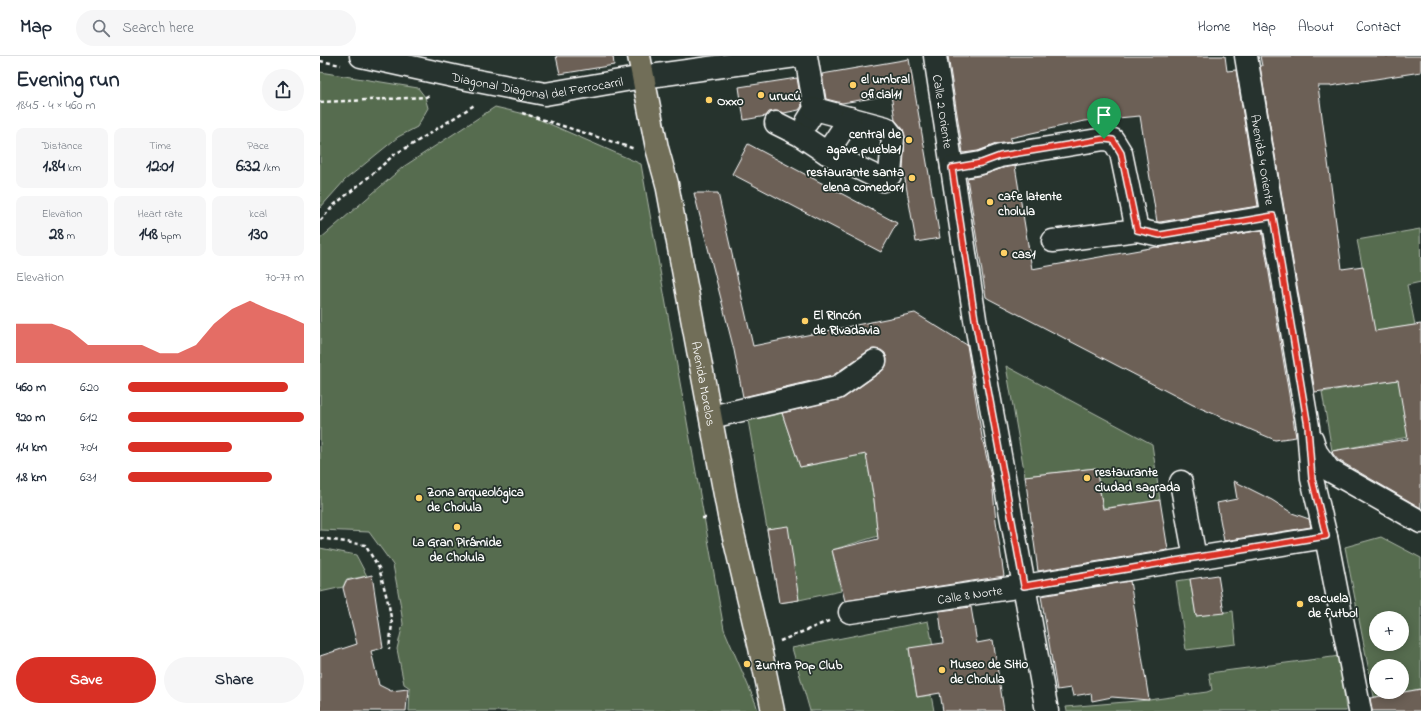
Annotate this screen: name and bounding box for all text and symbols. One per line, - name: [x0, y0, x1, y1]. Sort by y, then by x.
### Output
- search box: [76, 10, 356, 46]
- text: Map: [20, 14, 52, 41]
- icon: search: [90, 17, 112, 39]
- text: Search here: [122, 17, 194, 39]
- text: Home: [1198, 17, 1230, 38]
- text: Map: [1252, 17, 1276, 38]
- text: About: [1298, 17, 1334, 38]
- text: Contact: [1356, 17, 1401, 38]
- text: Evening run: [16, 65, 120, 97]
- street label: Diagonal Diagonal del Ferrocarril: [449, 68, 625, 105]
- button: share: [262, 69, 304, 111]
- place label: el umbral oficial11: [861, 70, 910, 104]
- street label: Calle 2 Oriente: [927, 73, 957, 150]
- marker: el umbral oficial11: [848, 80, 858, 90]
- place label: urucú: [769, 87, 802, 106]
- marker: urucú: [756, 90, 766, 100]
- place label: Oxxo: [717, 92, 744, 111]
- marker: Oxxo: [704, 95, 714, 105]
- text: 18:45 · 4 × 460 m: [16, 96, 96, 115]
- pin: [1087, 98, 1121, 139]
- icon: arrive: [1093, 104, 1115, 126]
- street label: Avenida 4 Oriente: [1245, 113, 1279, 207]
- place label: central de agave puebla1: [827, 125, 902, 161]
- marker: central de agave puebla1: [904, 135, 914, 145]
- text: Distance: [42, 138, 82, 154]
- text: Time: [149, 138, 171, 154]
- text: Pace: [247, 138, 269, 154]
- text: 1.84: [43, 154, 65, 179]
- text: 12:01: [146, 154, 174, 179]
- text: 6:32: [236, 154, 260, 179]
- text: km: [65, 160, 81, 176]
- text: /km: [260, 160, 280, 176]
- place label: restaurante santa elena comedor1: [806, 163, 905, 197]
- marker: restaurante santa elena comedor1: [907, 173, 917, 183]
- place label: cafe latente cholula: [998, 187, 1063, 221]
- marker: cafe latente cholula: [985, 197, 995, 207]
- text: Elevation: [42, 206, 82, 222]
- text: Heart rate: [137, 206, 183, 222]
- text: kcal: [249, 206, 267, 222]
- text: 28: [49, 222, 64, 247]
- text: 148: [139, 222, 158, 247]
- text: 130: [248, 222, 268, 247]
- text: m: [64, 228, 75, 244]
- text: bpm: [158, 228, 181, 244]
- place label: cas1: [1012, 245, 1036, 264]
- marker: cas1: [999, 248, 1009, 258]
- text: Elevation: [16, 268, 64, 287]
- text: 70–77 m: [265, 268, 304, 287]
- place label: El Rincón de Rivadavia: [813, 306, 880, 340]
- marker: El Rincón de Rivadavia: [800, 316, 810, 326]
- street label: Avenida Morelos: [686, 340, 720, 428]
- text: 460 m: [16, 378, 46, 397]
- text: 6:20: [80, 378, 99, 397]
- text: 920 m: [16, 408, 45, 427]
- text: 6:12: [80, 408, 97, 427]
- text: 1.4 km: [16, 438, 47, 457]
- text: 7:04: [80, 438, 97, 457]
- place label: restaurante ciudad sagrada: [1095, 463, 1180, 499]
- text: 1.8 km: [16, 468, 47, 487]
- text: 6:31: [80, 468, 96, 487]
- marker: restaurante ciudad sagrada: [1082, 473, 1092, 483]
- place label: Zona arqueológica de Cholula: [427, 483, 524, 517]
- marker: Zona arqueológica de Cholula: [414, 493, 424, 503]
- marker: La Gran Pirámide de Cholula: [452, 522, 462, 532]
- place label: La Gran Pirámide de Cholula: [412, 533, 503, 567]
- street label: Calle 8 Norte: [936, 581, 1004, 610]
- place label: escuela de futbol: [1308, 589, 1358, 623]
- marker: escuela de futbol: [1295, 599, 1305, 609]
- map controls: [1369, 611, 1409, 699]
- button: +: [1369, 611, 1409, 651]
- place label: Museo de Sitio de Cholula: [950, 655, 1029, 689]
- place label: Zuntra Pop Club: [755, 656, 842, 675]
- button: Save: [16, 657, 156, 703]
- button: Share: [164, 657, 304, 703]
- marker: Zuntra Pop Club: [742, 659, 752, 669]
- button: −: [1369, 659, 1409, 699]
- marker: Museo de Sitio de Cholula: [937, 665, 947, 675]

